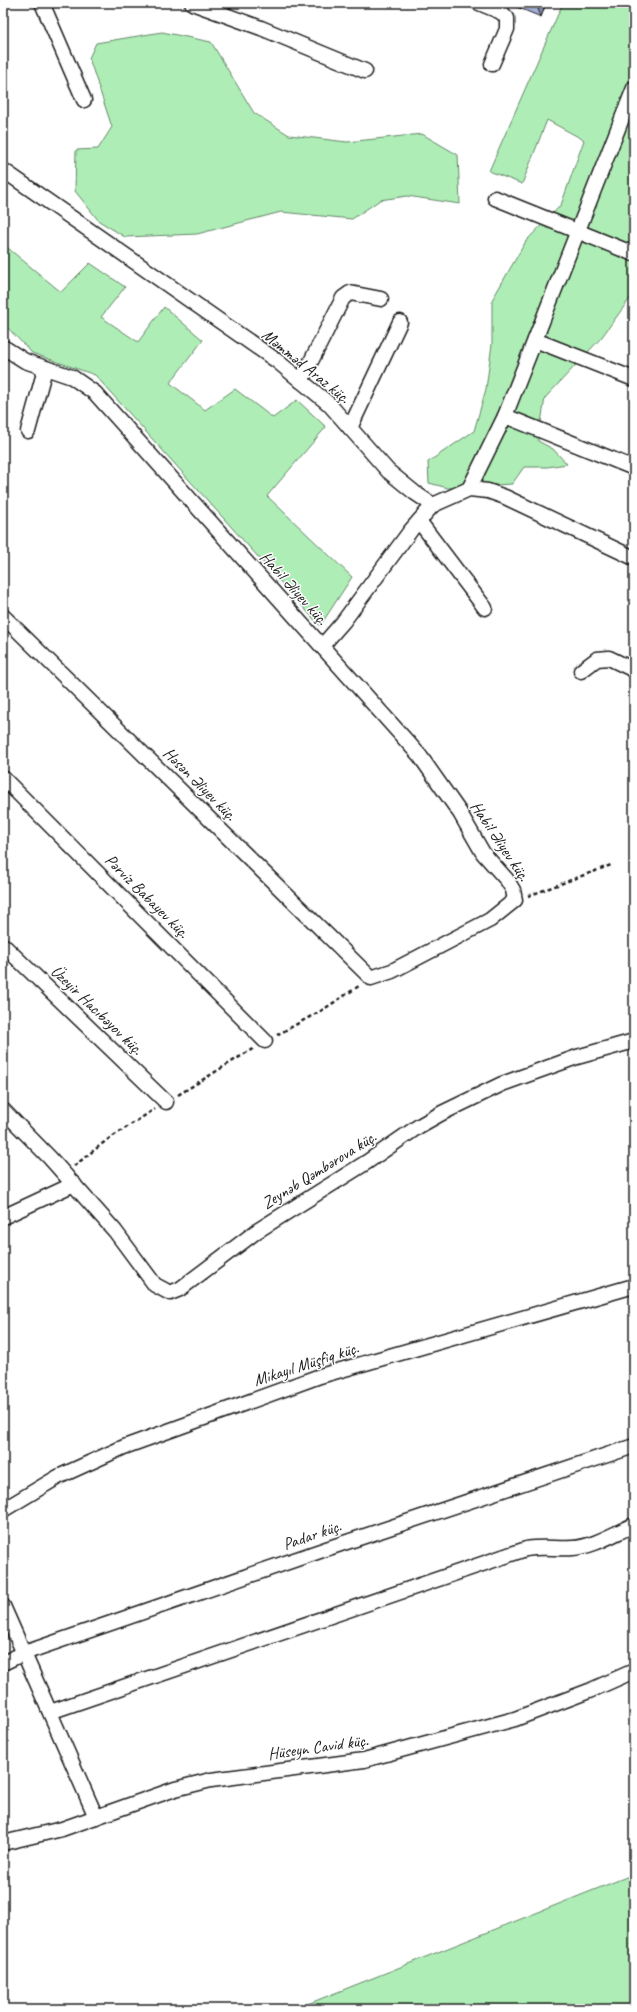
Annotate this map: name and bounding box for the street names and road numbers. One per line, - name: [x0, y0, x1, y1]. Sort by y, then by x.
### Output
- street label: Məmməd Araz küç.: [258, 324, 355, 408]
- street label: Habil Əliyev küç.: [255, 547, 333, 630]
- street label: Həsən Əliyev küç.: [159, 743, 242, 826]
- street label: Habil Əliyev küç.: [466, 797, 535, 886]
- street label: Pərviz Babayev küç.: [100, 849, 194, 943]
- street label: Üzeyir Hacıbəyov küç.: [46, 961, 148, 1060]
- street label: Zeynəb Qəmbərova küç.: [258, 1126, 381, 1214]
- street label: Mikayıl Müşfiq küç.: [251, 1337, 362, 1391]
- street label: Padar küç.: [280, 1515, 345, 1555]
- street label: Hüseyn Cavid küç.: [266, 1729, 370, 1764]

